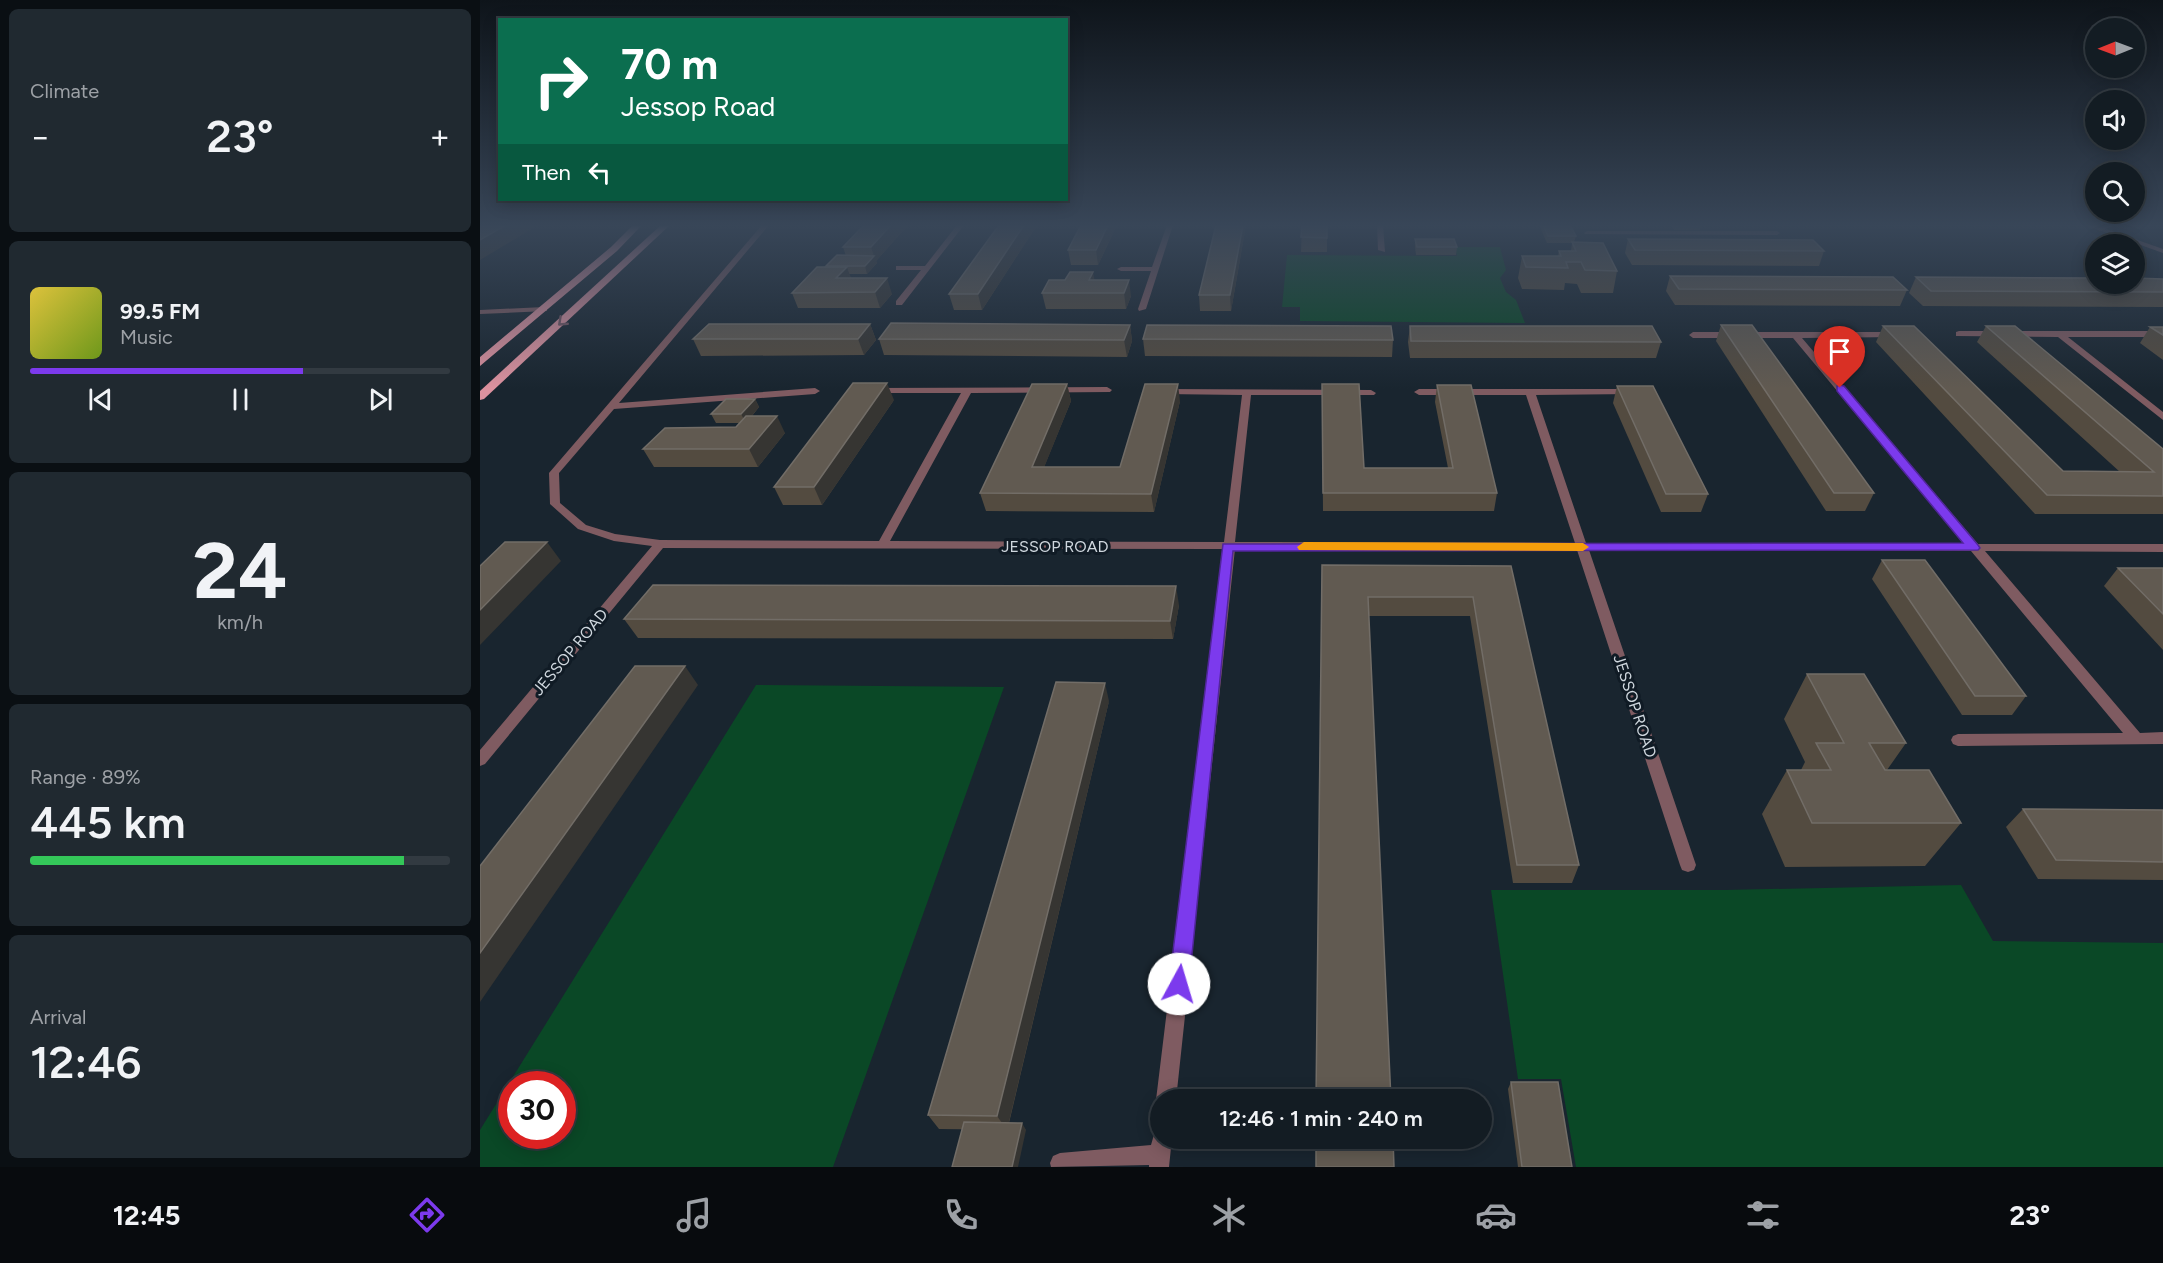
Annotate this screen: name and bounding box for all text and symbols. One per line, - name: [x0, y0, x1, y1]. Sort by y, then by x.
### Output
- north arrow: [2085, 18, 2145, 78]
- map controls: [2085, 18, 2145, 294]
- text: 70 m: [621, 39, 718, 90]
- icon: right: [522, 42, 600, 120]
- text: Climate: [30, 79, 99, 103]
- text: Jessop Road: [621, 90, 775, 123]
- button: sound: [2085, 90, 2145, 150]
- text: 23°: [206, 109, 274, 163]
- text: −: [30, 117, 51, 156]
- text: +: [429, 117, 450, 156]
- icon: left: [583, 156, 616, 189]
- text: Then: [522, 159, 571, 186]
- button: search: [2085, 162, 2145, 222]
- button: layers: [2085, 234, 2145, 294]
- text: 99.5 FM: [120, 298, 200, 325]
- one-way arrow: [558, 315, 568, 326]
- text: Music: [120, 325, 173, 349]
- pin: [1814, 326, 1865, 388]
- icon: arrive: [1823, 335, 1856, 368]
- icon: previous: [84, 383, 117, 416]
- icon: pause: [224, 383, 257, 416]
- icon: next: [364, 383, 397, 416]
- text: 24: [193, 524, 287, 618]
- street label: JESSOP ROAD: [1001, 537, 1109, 556]
- street label: JESSOP ROAD: [528, 605, 612, 699]
- text: km/h: [217, 610, 263, 634]
- street label: JESSOP ROAD: [1609, 652, 1661, 760]
- text: Range · 89%: [30, 765, 141, 789]
- text: 445 km: [30, 795, 186, 849]
- position arrow: [1147, 952, 1211, 1016]
- text: Arrival: [30, 1005, 86, 1029]
- text: 12:46: [30, 1035, 141, 1089]
- speed limit sign: 30: [498, 1071, 576, 1149]
- text: 12:46 · 1 min · 240 m: [1219, 1105, 1423, 1132]
- icon: directions: [406, 1194, 448, 1236]
- icon: music: [673, 1194, 715, 1236]
- icon: phone: [940, 1194, 982, 1236]
- icon: climate: [1208, 1194, 1250, 1236]
- icon: car: [1475, 1194, 1517, 1236]
- icon: filters: [1742, 1194, 1784, 1236]
- text: 12:45: [113, 1199, 181, 1232]
- text: 23°: [2009, 1199, 2050, 1232]

